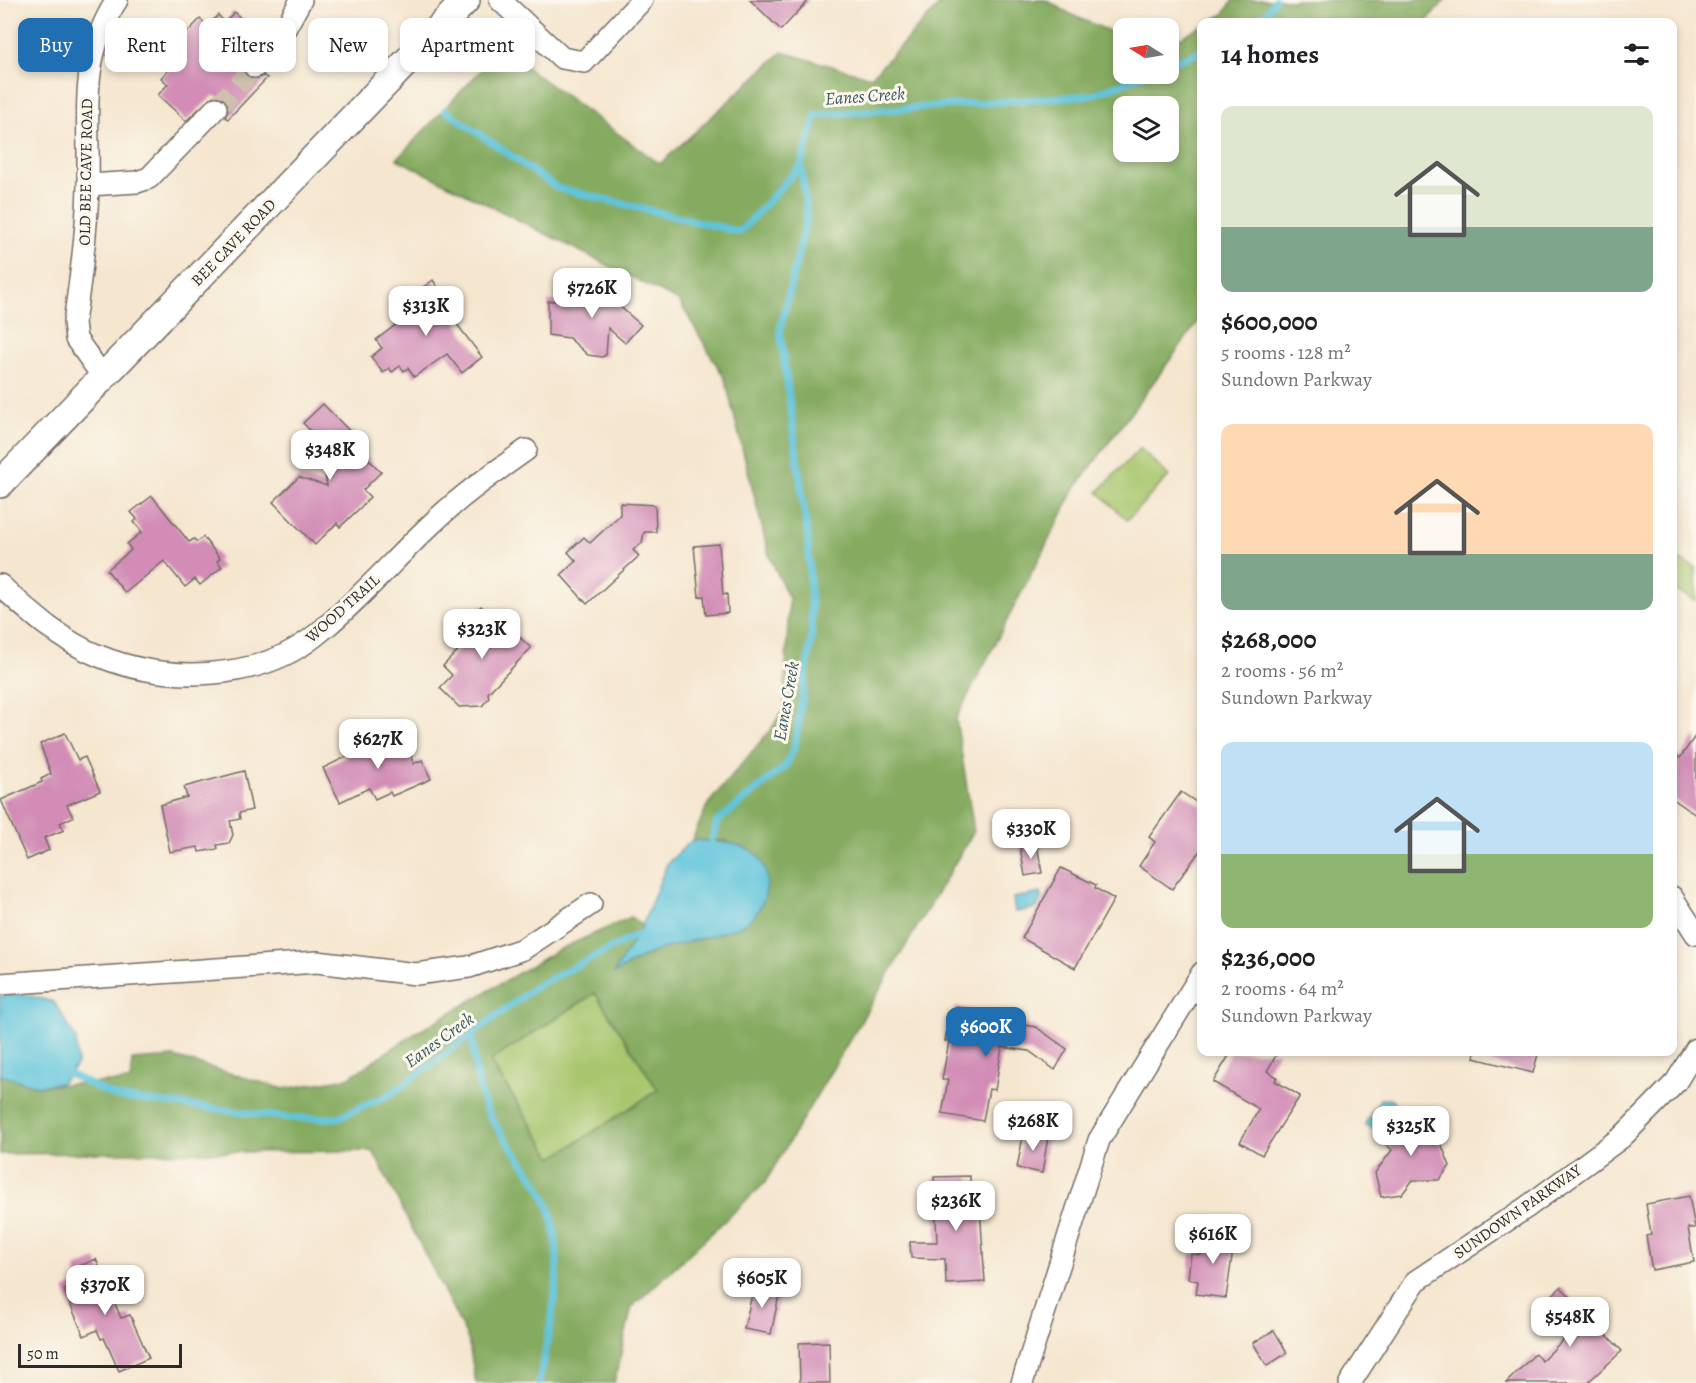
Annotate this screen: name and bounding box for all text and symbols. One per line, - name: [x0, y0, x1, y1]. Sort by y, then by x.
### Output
- chip: Buy: [18, 18, 93, 72]
- chip: Rent: [105, 18, 187, 72]
- chip: Filters: [199, 18, 296, 72]
- chip: New: [308, 18, 388, 72]
- chip: Apartment: [400, 18, 535, 72]
- north arrow: [1113, 18, 1179, 84]
- map controls: [1113, 18, 1179, 162]
- text: 14 homes: [1221, 37, 1319, 72]
- icon: filters: [1620, 38, 1653, 71]
- water label: Eanes Creek: [824, 81, 906, 111]
- button: layers: [1113, 96, 1179, 162]
- street label: OLD BEE CAVE ROAD: [74, 98, 98, 246]
- icon: home: [1383, 145, 1491, 253]
- street label: BEE CAVE ROAD: [186, 194, 281, 291]
- pin: $726K: [550, 268, 634, 319]
- text: $726K: [567, 274, 617, 301]
- pin: $313K: [384, 286, 468, 337]
- text: $313K: [403, 292, 449, 319]
- text: $600,000: [1221, 304, 1318, 339]
- text: 5 rooms · 128 m²: [1221, 339, 1351, 366]
- text: Sundown Parkway: [1221, 366, 1372, 393]
- pin: $348K: [288, 430, 372, 481]
- text: $348K: [305, 436, 355, 463]
- icon: home: [1383, 463, 1491, 571]
- street label: WOOD TRAIL: [300, 569, 385, 649]
- pin: $323K: [440, 609, 524, 660]
- text: $323K: [457, 615, 507, 642]
- text: $268,000: [1221, 622, 1317, 657]
- text: 2 rooms · 56 m²: [1221, 657, 1343, 684]
- water label: Eanes Creek: [767, 660, 805, 742]
- text: Sundown Parkway: [1221, 684, 1372, 711]
- pin: $627K: [336, 719, 420, 770]
- text: $627K: [353, 725, 403, 752]
- icon: home: [1383, 781, 1491, 889]
- pin: $330K: [989, 809, 1073, 860]
- text: $330K: [1006, 815, 1056, 842]
- text: $236,000: [1221, 940, 1315, 975]
- text: 2 rooms · 64 m²: [1221, 975, 1344, 1002]
- text: Sundown Parkway: [1221, 1002, 1372, 1029]
- water label: Eanes Creek: [400, 1007, 478, 1073]
- pin: $600K: [944, 1007, 1028, 1058]
- text: $600K: [960, 1013, 1012, 1040]
- pin: $268K: [991, 1101, 1075, 1152]
- pin: $325K: [1369, 1106, 1453, 1157]
- text: $268K: [1007, 1107, 1059, 1134]
- text: $325K: [1386, 1112, 1436, 1139]
- street label: SUNDOWN PARKWAY: [1449, 1159, 1586, 1264]
- pin: $236K: [914, 1181, 998, 1232]
- text: $236K: [931, 1187, 981, 1214]
- pin: $616K: [1171, 1214, 1255, 1265]
- text: $616K: [1189, 1220, 1237, 1247]
- pin: $605K: [720, 1258, 804, 1309]
- text: $605K: [737, 1264, 787, 1291]
- pin: $370K: [63, 1265, 147, 1316]
- text: $370K: [80, 1271, 130, 1298]
- pin: $548K: [1528, 1297, 1612, 1348]
- text: $548K: [1545, 1303, 1595, 1330]
- scale bar: [18, 1341, 182, 1368]
- text: 50 m: [27, 1343, 59, 1365]

